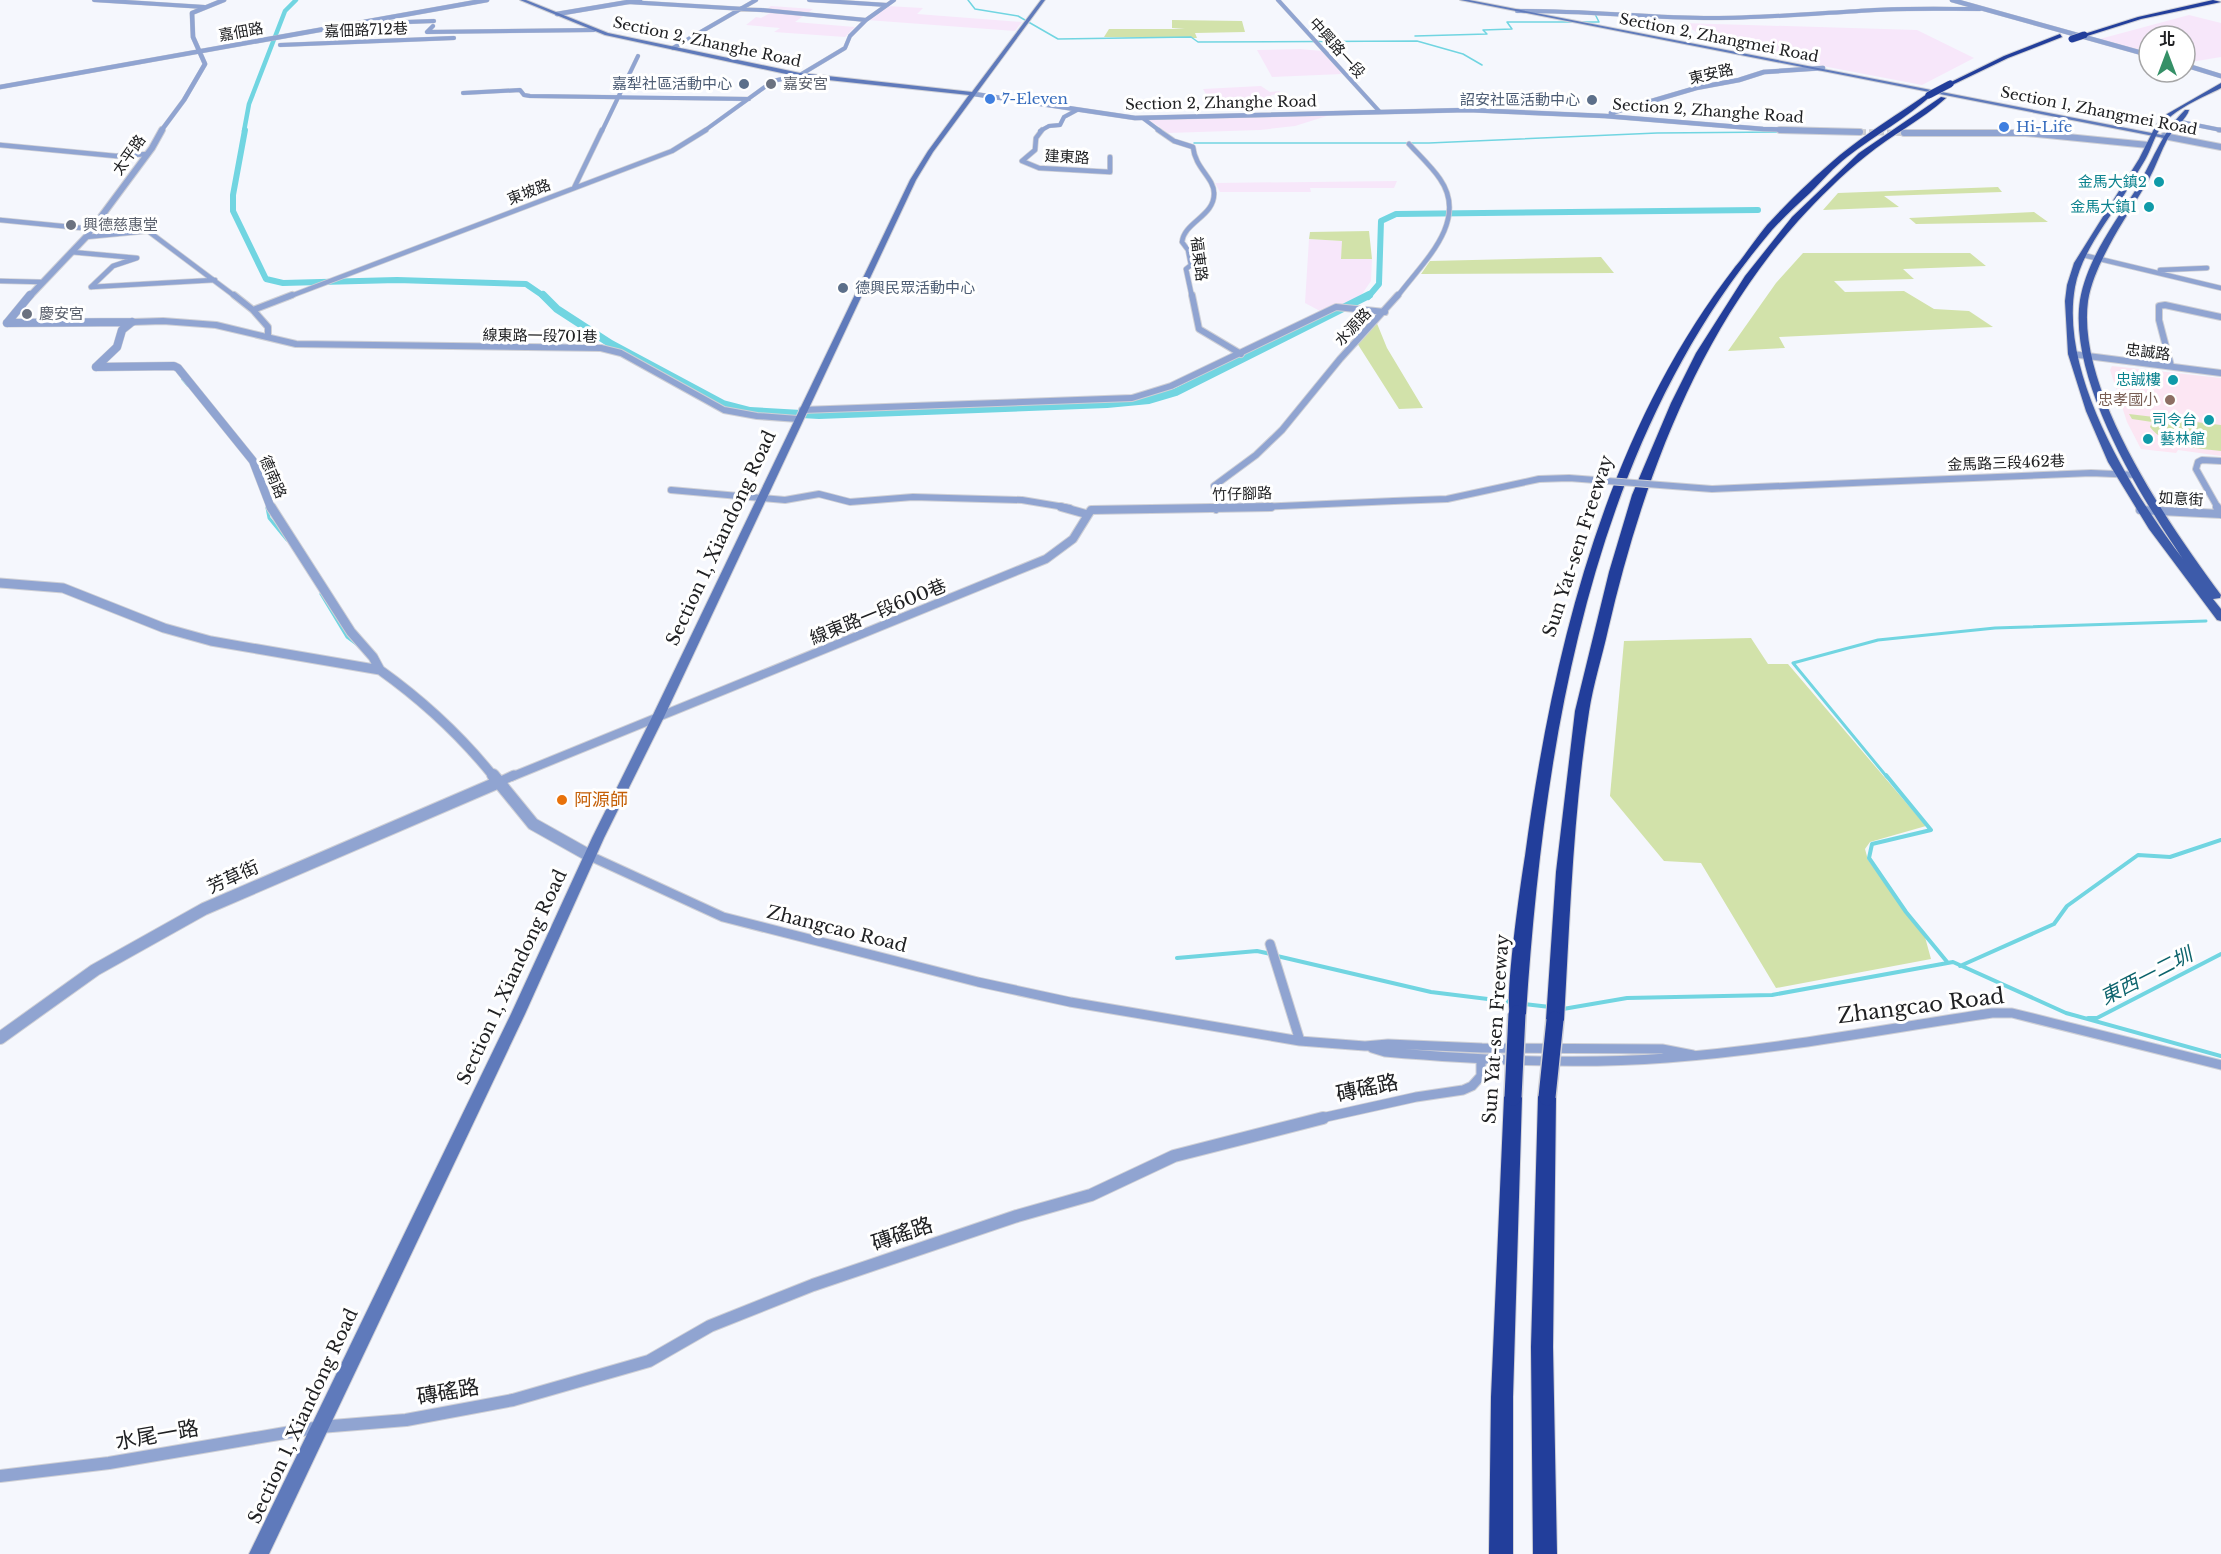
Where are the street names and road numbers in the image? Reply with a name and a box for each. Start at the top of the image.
street label: Section 2, Zhangmei Road [1618,9,1820,66]
street label: Section 2, Zhanghe Road [611,12,803,71]
street label: 中興路一段 [1305,13,1370,82]
street label: 嘉佃路 [217,18,265,45]
street label: 嘉佃路712巷 [324,19,408,40]
street label: 東安路 [1687,59,1735,88]
street label: Section 1, Zhangmei Road [1999,82,2199,139]
street label: Section 2, Zhanghe Road [1125,91,1317,114]
street label: Section 2, Zhanghe Road [1612,94,1804,127]
street label: 太平路 [108,131,149,179]
street label: 建東路 [1044,146,1090,167]
street label: 東坡路 [504,175,553,208]
street label: 福東路 [1187,235,1212,282]
street label: 水源路 [1330,304,1375,350]
street label: 線東路一段701巷 [482,325,598,346]
street label: 忠誠路 [2125,339,2172,364]
street label: Section 1, Xiandong Road [661,427,781,649]
street label: 金馬路三段462巷 [1947,451,2065,474]
street label: 德南路 [256,452,291,501]
street label: Sun Yat-sen Freeway [1538,452,1618,640]
street label: 竹仔腳路 [1212,483,1272,504]
street label: 如意街 [2158,488,2204,509]
street label: 線東路一段600巷 [807,575,949,649]
street label: 芳草街 [204,856,262,898]
street label: Section 1, Xiandong Road [452,866,572,1088]
street label: Zhangcao Road [765,901,909,957]
street label: Sun Yat-sen Freeway [1478,933,1514,1125]
street label: Zhangcao Road [1836,983,2006,1029]
street label: 磚磘路 [1333,1069,1401,1107]
street label: 磚磘路 [868,1211,936,1257]
street label: Section 1, Xiandong Road [243,1305,363,1527]
street label: 磚磘路 [415,1374,481,1410]
street label: 水尾一路 [113,1415,201,1455]

